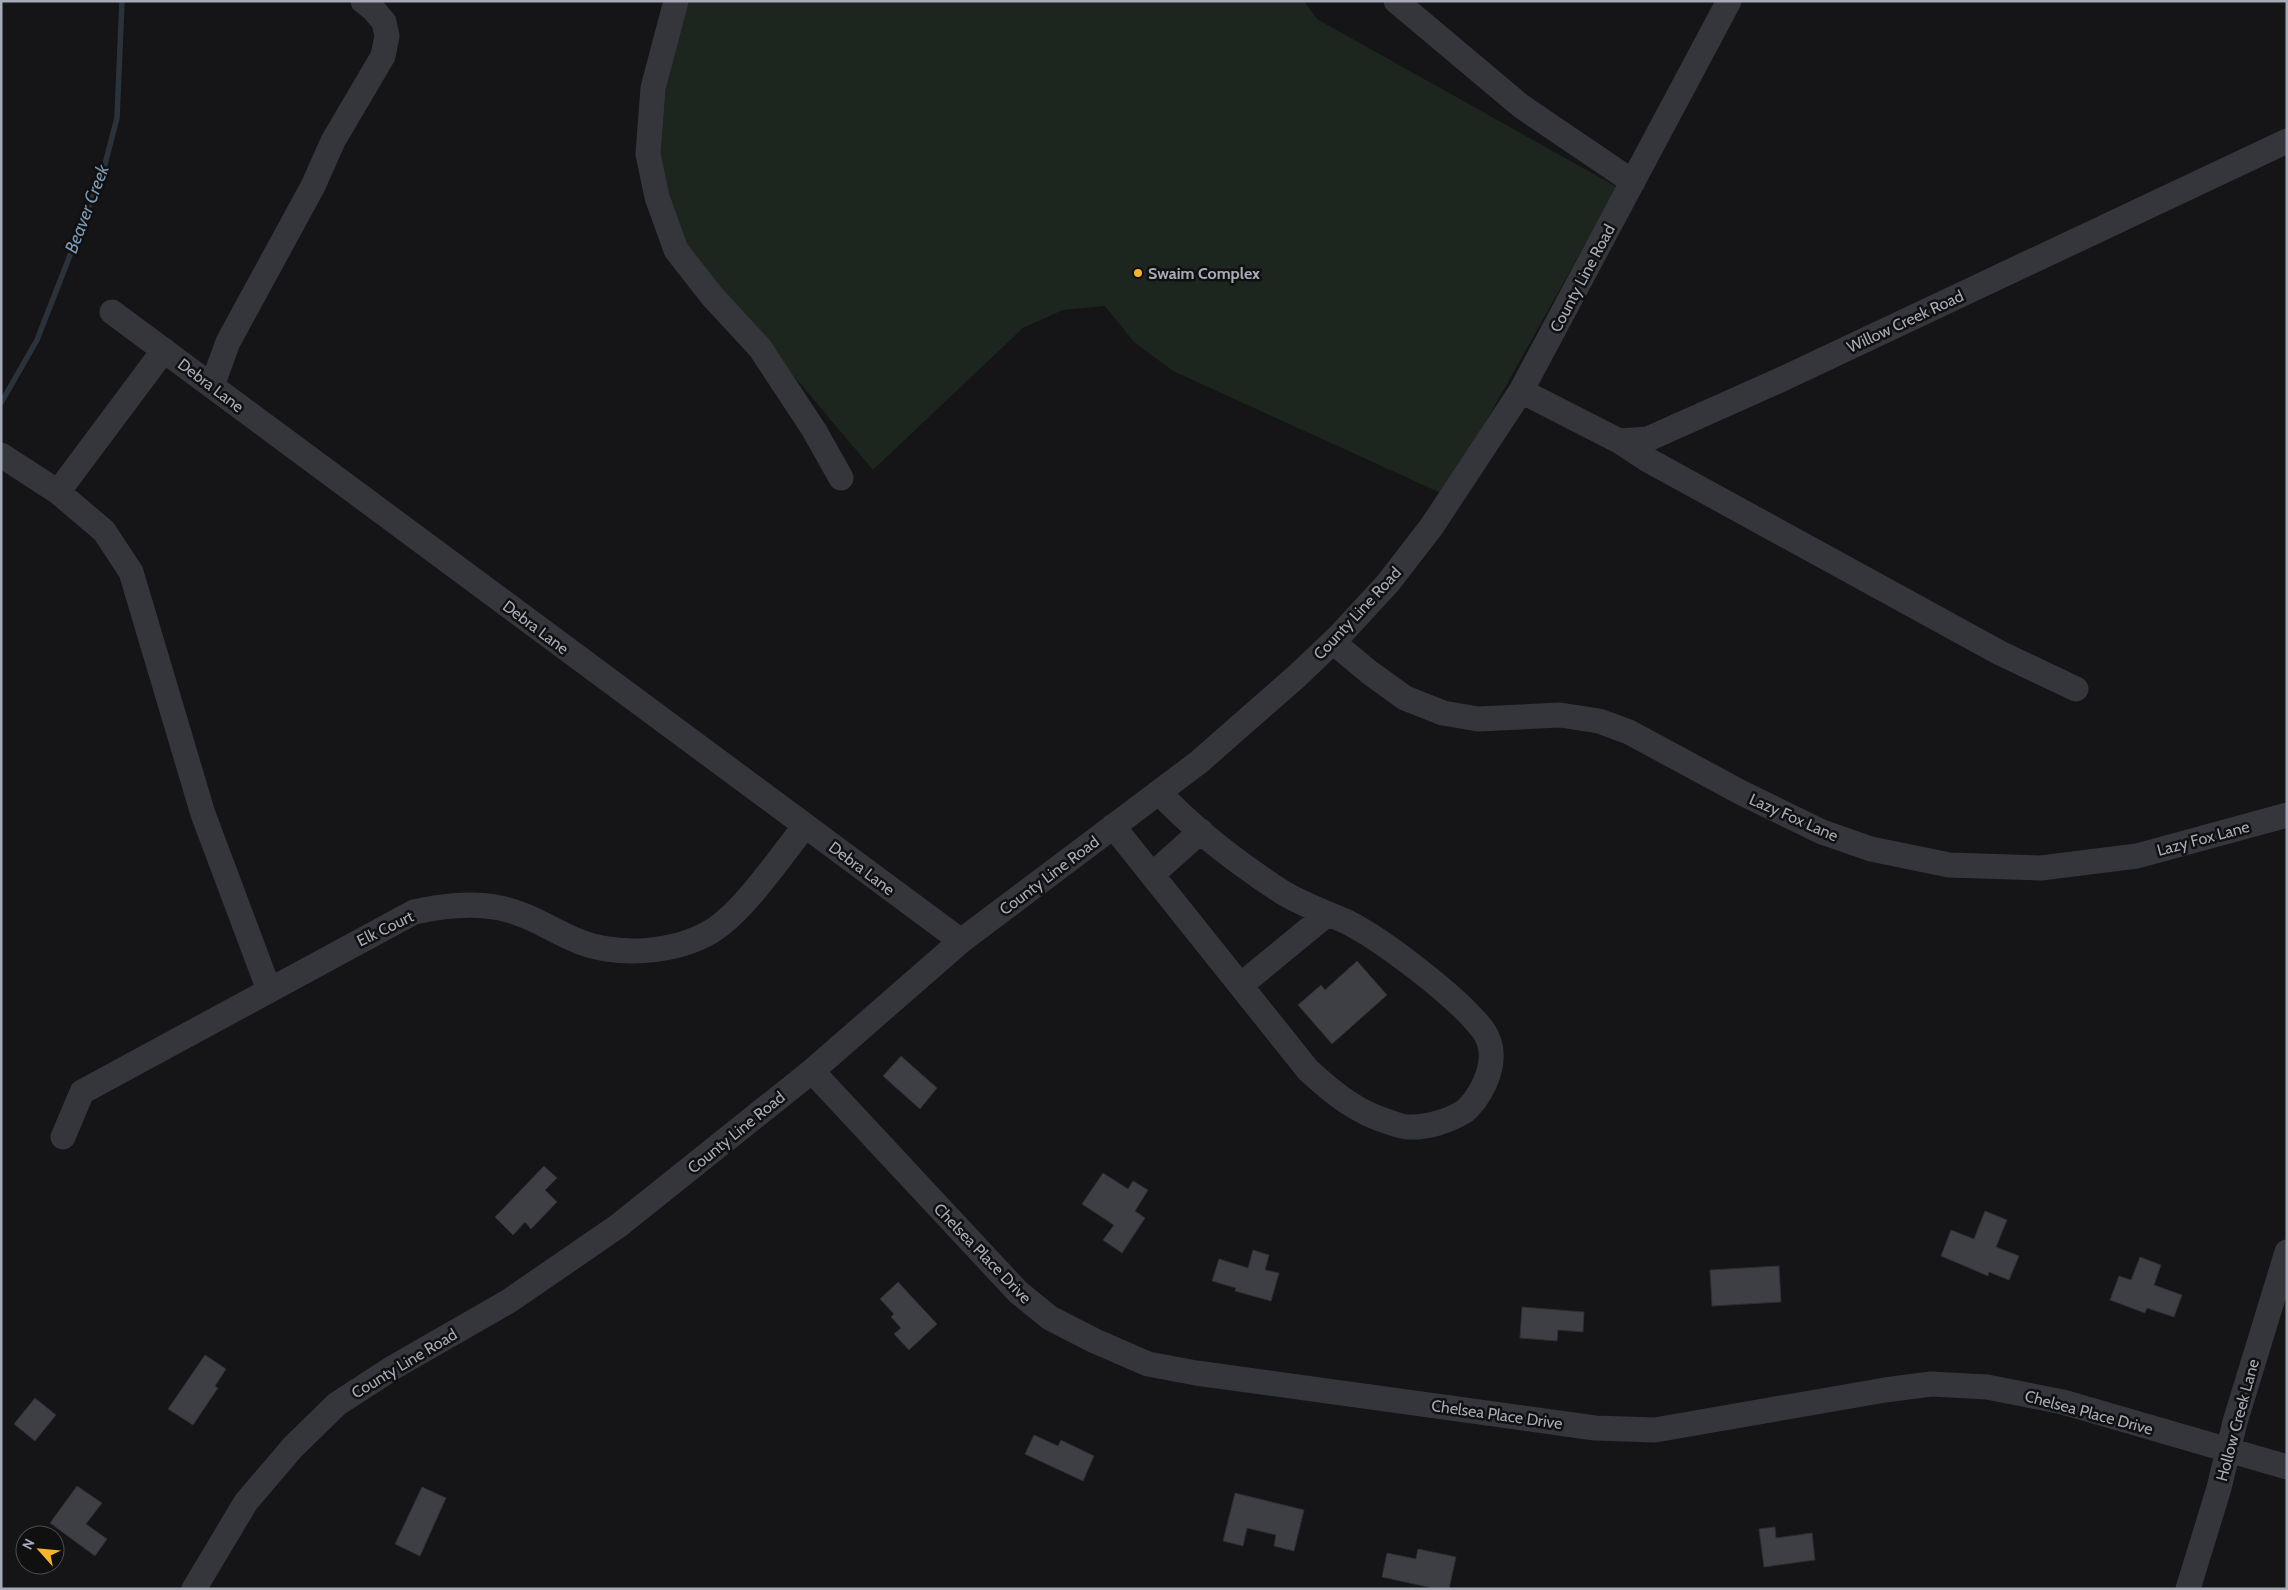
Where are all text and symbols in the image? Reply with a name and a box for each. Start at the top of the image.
water label: Beaver Creek [60,160,114,256]
street label: County Line Road [1546,221,1619,335]
place label: Swaim Complex [1148,264,1260,283]
marker: Swaim Complex [1132,267,1144,279]
street label: Willow Creek Road [1844,286,1966,357]
street label: Debra Lane [174,354,247,416]
street label: County Line Road [1310,563,1405,664]
street label: Debra Lane [499,596,572,658]
street label: Lazy Fox Lane [1746,789,1841,845]
street label: Lazy Fox Lane [2155,817,2252,860]
street label: County Line Road [996,832,1103,919]
street label: Debra Lane [825,837,898,899]
street label: Elk Court [354,906,417,950]
street label: County Line Road [684,1087,789,1177]
street label: Chelsea Place Drive [930,1199,1035,1307]
street label: County Line Road [348,1324,460,1402]
street label: Hollow Creek Lane [2212,1357,2263,1483]
street label: Chelsea Place Drive [2023,1386,2155,1439]
street label: Chelsea Place Drive [1430,1396,1564,1433]
north arrow [15,1525,65,1575]
text: N [18,1536,39,1553]

